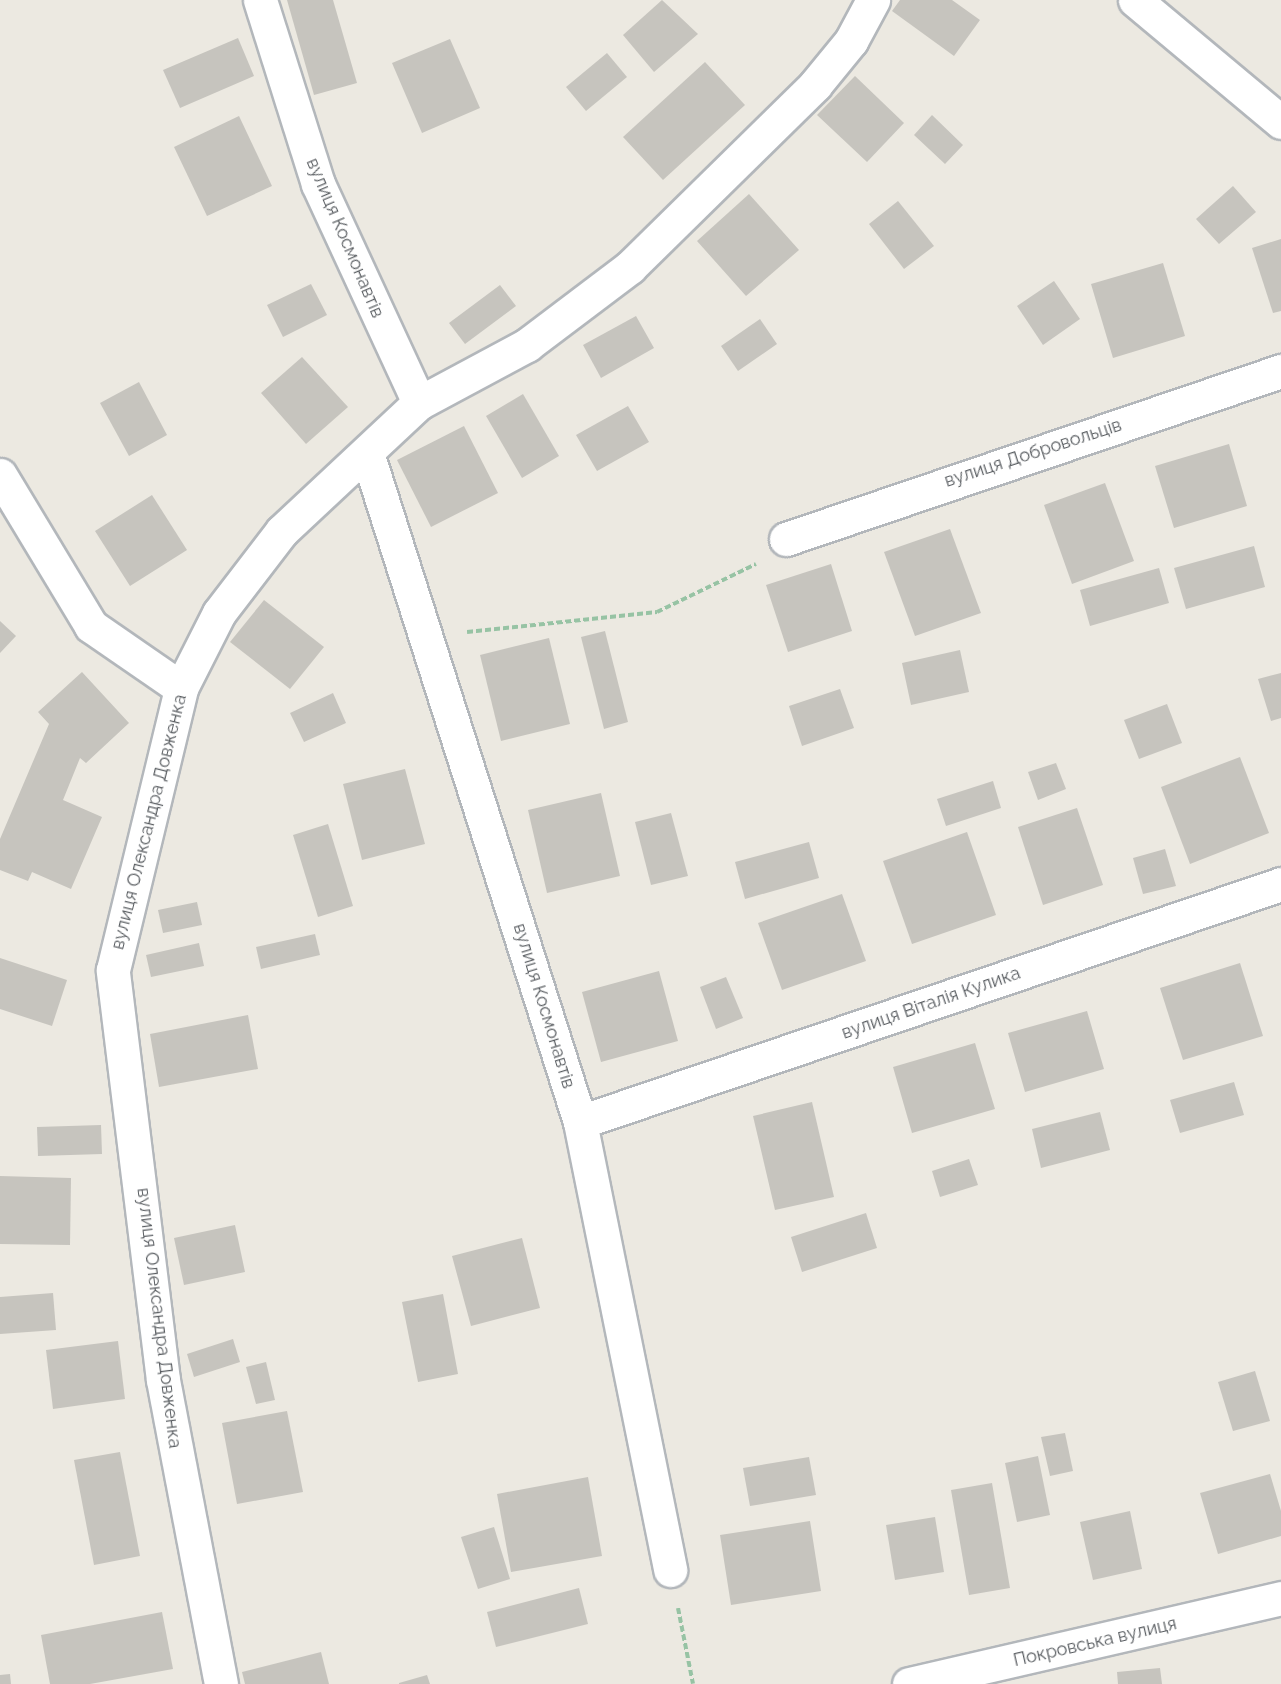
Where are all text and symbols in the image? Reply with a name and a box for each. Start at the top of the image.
street label: вулиця Космонавтів [302,155,388,321]
street label: вулиця Добровольців [942,414,1124,492]
street label: вулиця Олександра Довженка [107,692,191,952]
street label: вулиця Космонавтів [509,921,579,1091]
street label: вулиця Віталія Кулика [839,962,1023,1044]
street label: вулиця Олександра Довженка [132,1187,186,1449]
street label: Покровська вулиця [1011,1613,1179,1671]

